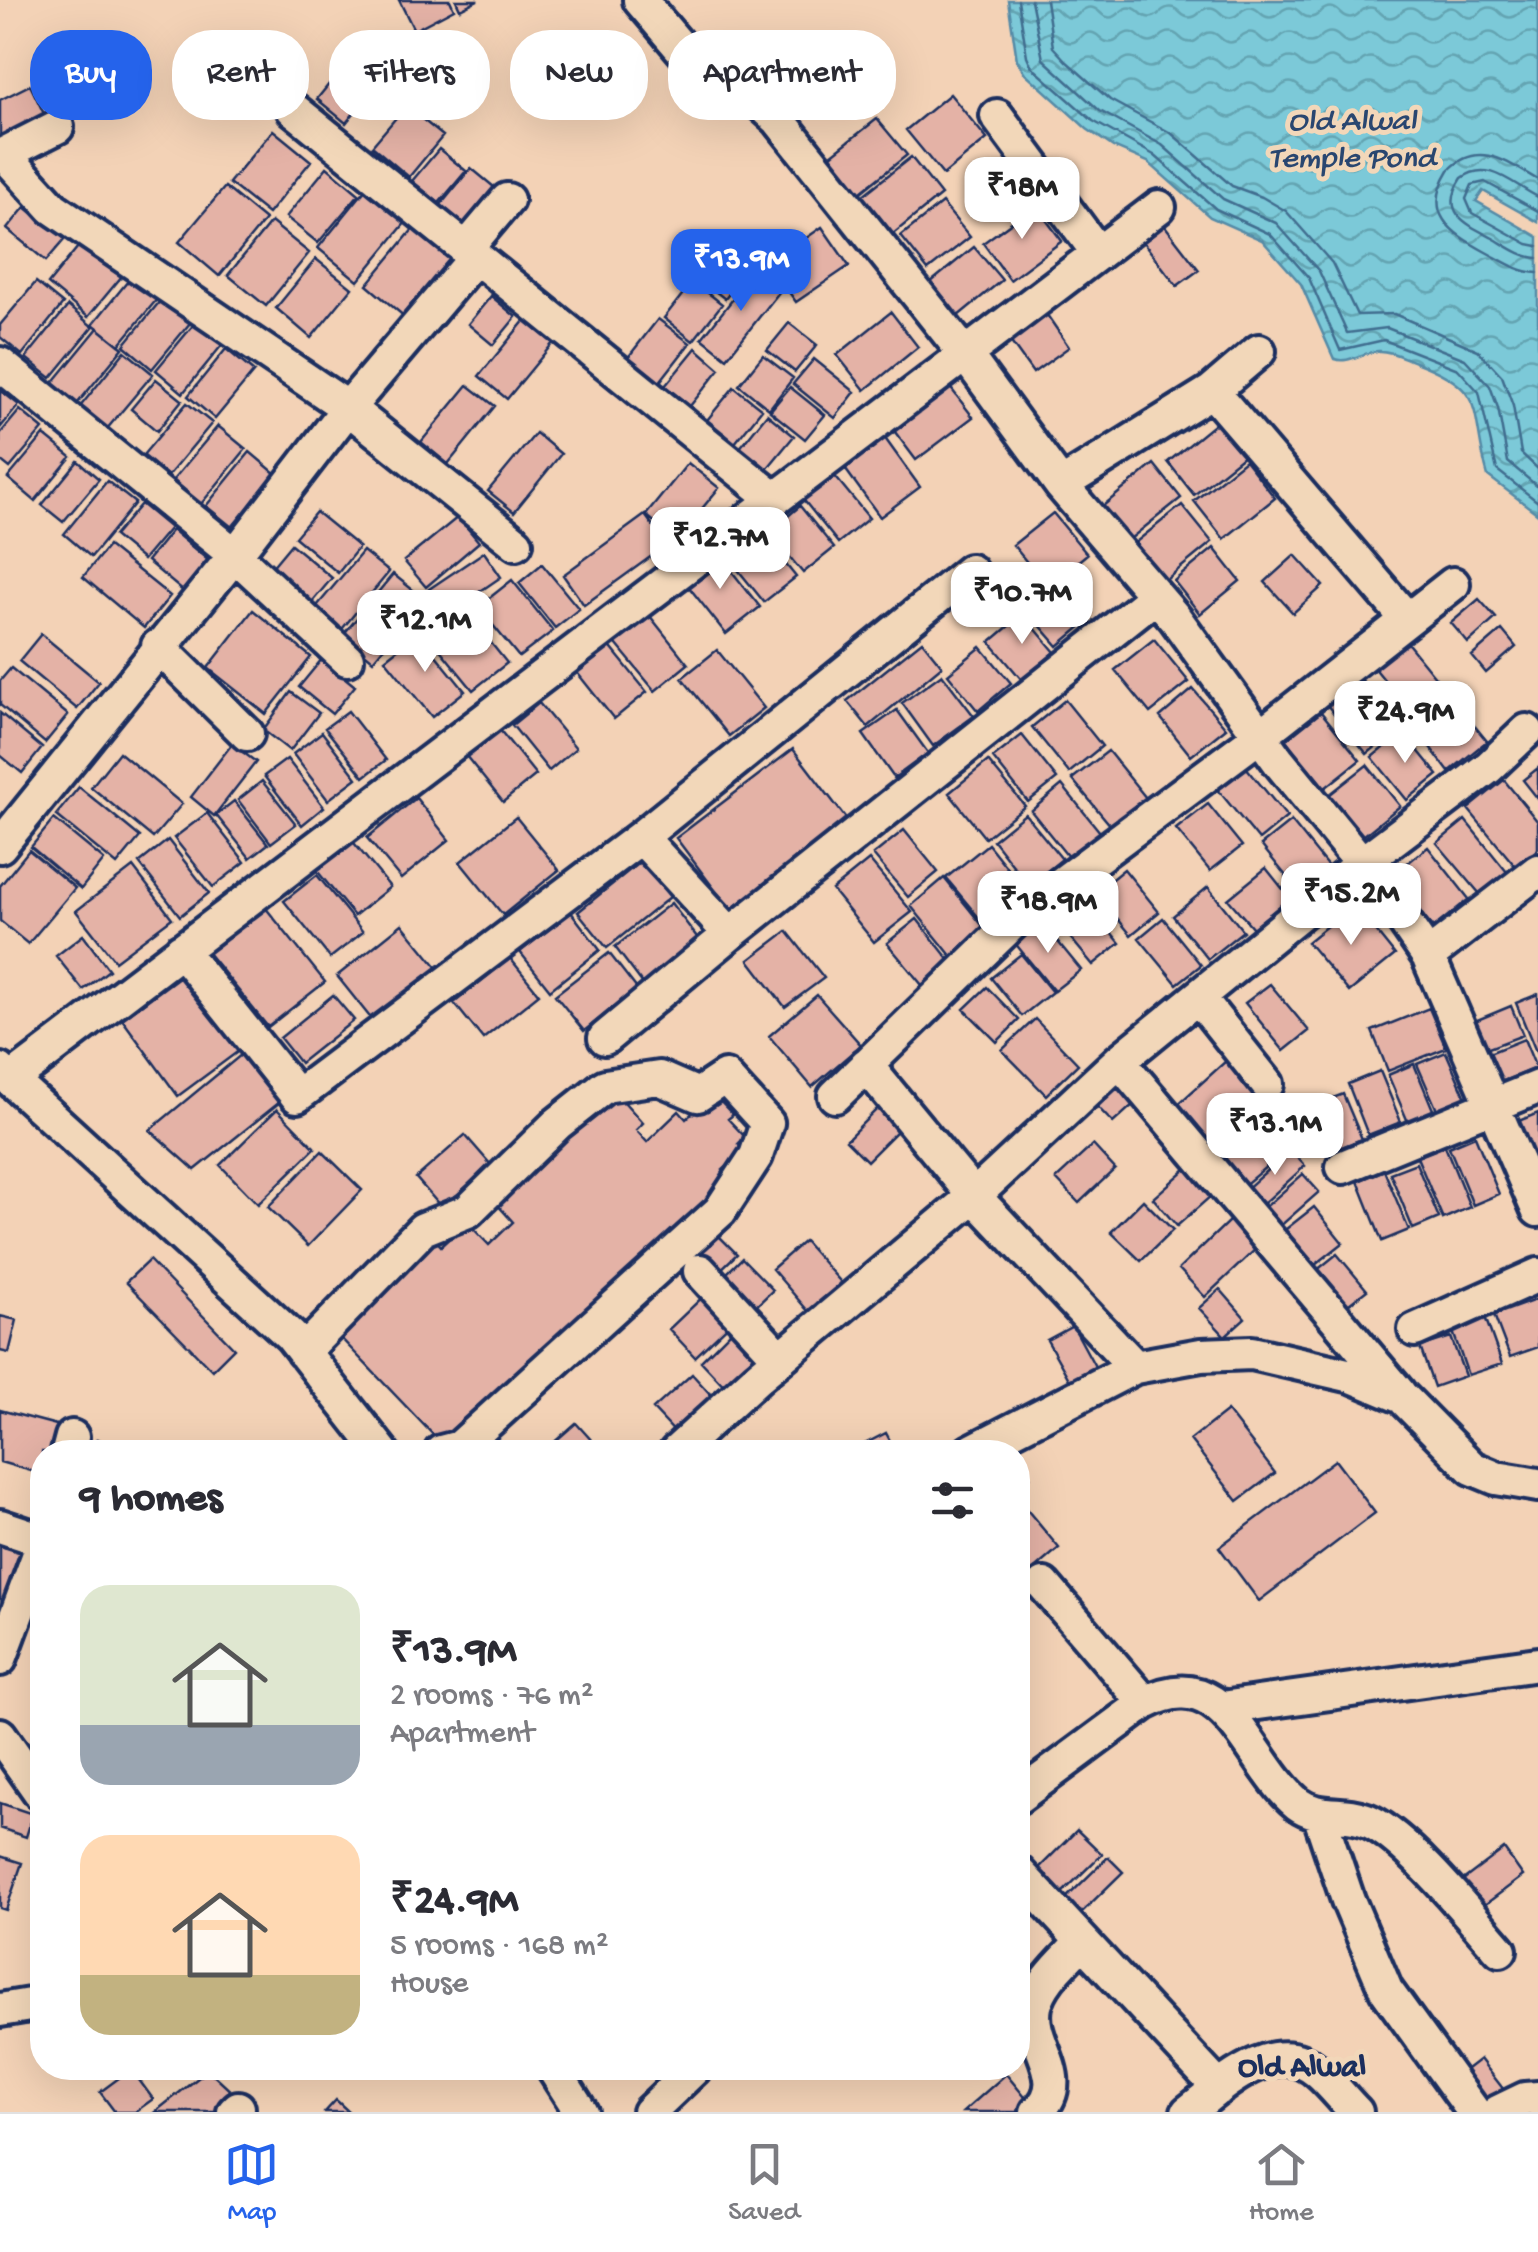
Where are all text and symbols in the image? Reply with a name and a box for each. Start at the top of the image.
chip: Buy [30,30,152,120]
chip: Rent [172,30,309,120]
chip: Filters [329,30,490,120]
chip: New [510,30,648,120]
chip: Apartment [668,30,896,120]
water label: Old Alwal Temple Pond [1269,104,1439,179]
pin: ₹18M [963,157,1081,242]
text: ₹18M [987,170,1057,208]
pin: ₹13.9M [660,229,822,314]
text: ₹13.9M [693,242,789,280]
pin: ₹12.7M [639,507,801,592]
text: ₹12.7M [672,520,768,558]
pin: ₹10.7M [941,562,1103,647]
text: ₹10.7M [973,575,1071,613]
pin: ₹12.1M [344,590,506,675]
text: ₹12.1M [379,603,471,641]
pin: ₹24.9M [1324,681,1486,766]
text: ₹24.9M [1356,694,1454,732]
pin: ₹15.2M [1270,863,1432,948]
pin: ₹18.9M [967,871,1129,956]
text: ₹15.2M [1303,876,1399,914]
text: ₹18.9M [999,884,1097,922]
pin: ₹13.1M [1194,1093,1356,1178]
text: ₹13.1M [1228,1106,1322,1144]
icon: filters [925,1473,980,1528]
text: 9 homes [80,1476,222,1525]
icon: home [160,1625,280,1745]
text: ₹13.9M [390,1629,516,1678]
text: 2 rooms · 76 m² [390,1678,593,1716]
text: Apartment [390,1716,534,1754]
icon: home [160,1875,280,1995]
text: ₹24.9M [390,1879,518,1928]
text: 5 rooms · 168 m² [390,1928,608,1966]
text: House [390,1966,468,2004]
district label: Old Alwal [1238,2050,1366,2088]
tab: Map [224,2137,279,2230]
tab: Saved [728,2137,800,2230]
tab: Home [1249,2137,1314,2230]

